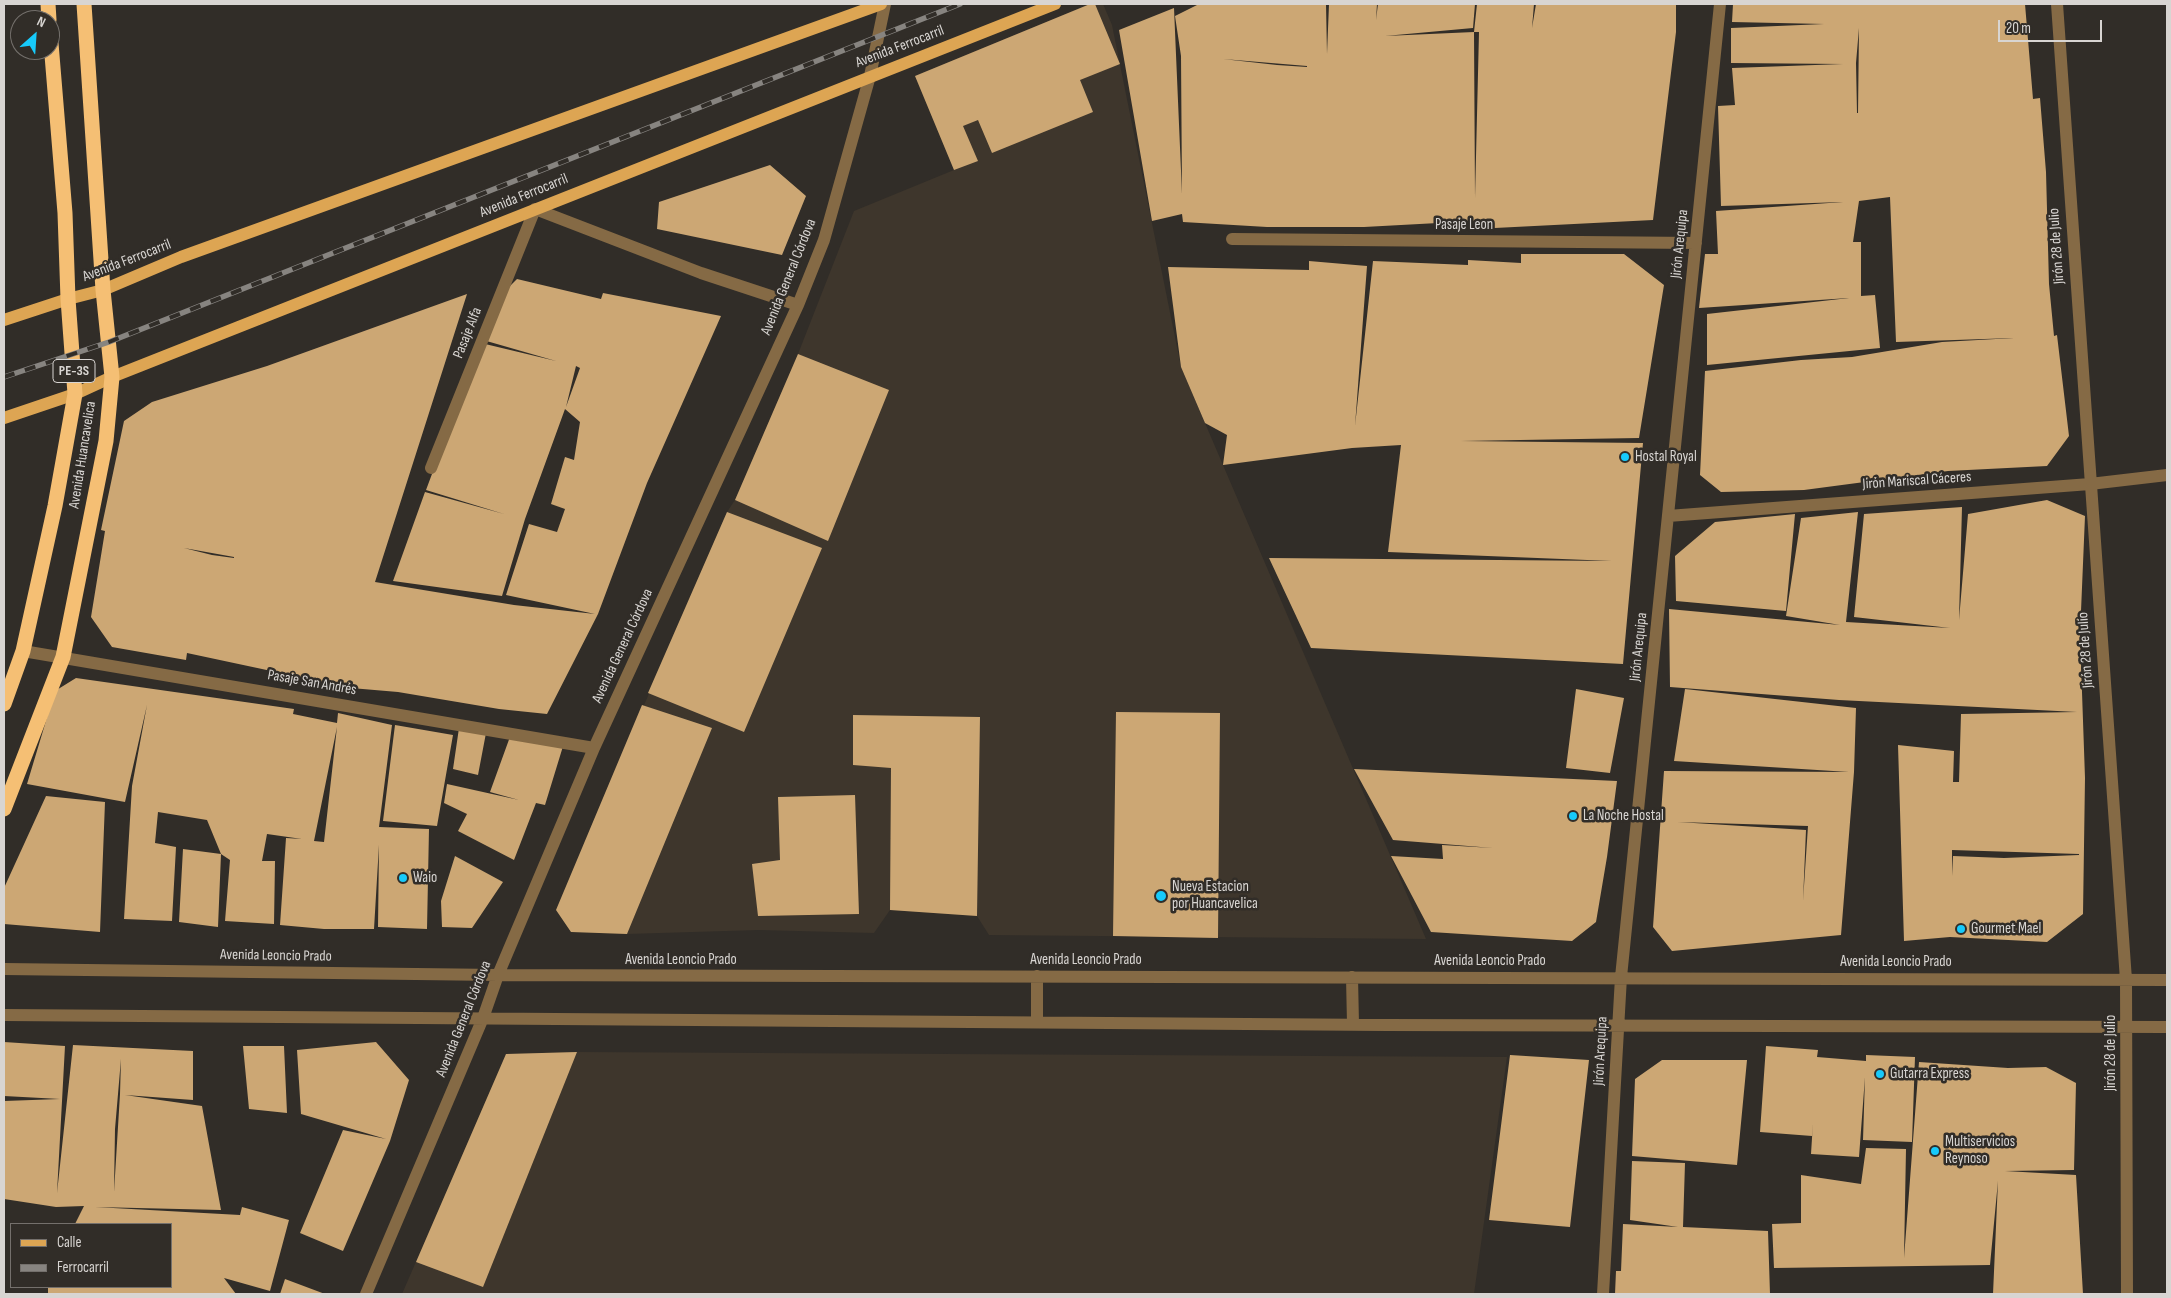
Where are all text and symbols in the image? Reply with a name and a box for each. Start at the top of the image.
north arrow [10,10,60,60]
scale bar [2001,10,2105,42]
text: N [34,13,48,31]
text: 20 m [2006,19,2031,38]
street label: Avenida Ferrocarril [853,22,947,72]
street label: Avenida Ferrocarril [477,170,571,222]
street label: Jirón 28 de Julio [2045,207,2069,285]
street label: Jirón Arequipa [1667,209,1693,279]
street label: Avenida General Córdova [757,216,821,338]
street label: Pasaje Leon [1435,216,1493,234]
street label: Avenida Ferrocarril [80,236,174,286]
street label: Pasaje Alfa [450,305,486,361]
road number: PE-3S [53,360,95,382]
street label: Avenida Huancavelica [66,400,100,510]
place label: Hostal Royal [1635,448,1697,466]
marker: Hostal Royal [1619,451,1631,463]
street label: Jirón Mariscal Cáceres [1862,468,1972,494]
street label: Avenida General Córdova [589,586,657,706]
street label: Jirón 28 de Julio [2074,611,2098,689]
street label: Jirón Arequipa [1626,612,1652,682]
street label: Pasaje San Andrés [266,666,358,700]
place label: La Noche Hostal [1583,807,1664,825]
marker: La Noche Hostal [1567,810,1579,822]
place label: Waio [413,869,437,887]
marker: Waio [397,872,409,884]
place label: Nueva Estacion por Huancavelica [1172,878,1258,913]
marker: Nueva Estacion por Huancavelica [1154,889,1168,903]
place label: Gourmet Mael [1971,920,2041,938]
marker: Gourmet Mael [1955,923,1967,935]
street label: Avenida Leoncio Prado [220,946,332,966]
street label: Avenida Leoncio Prado [625,951,737,969]
street label: Avenida Leoncio Prado [1030,951,1142,969]
street label: Avenida Leoncio Prado [1434,952,1546,970]
street label: Avenida Leoncio Prado [1840,953,1952,971]
street label: Avenida General Córdova [432,958,496,1080]
street label: Jirón 28 de Julio [2102,1015,2120,1091]
street label: Jirón Arequipa [1590,1016,1612,1086]
place label: Gutarra Express [1890,1065,1969,1083]
marker: Gutarra Express [1874,1068,1886,1080]
place label: Multiservicios Reynoso [1945,1133,2015,1168]
marker: Multiservicios Reynoso [1929,1145,1941,1157]
legend [10,1223,172,1288]
text: Calle [57,1233,81,1252]
text: Ferrocarril [57,1258,109,1277]

